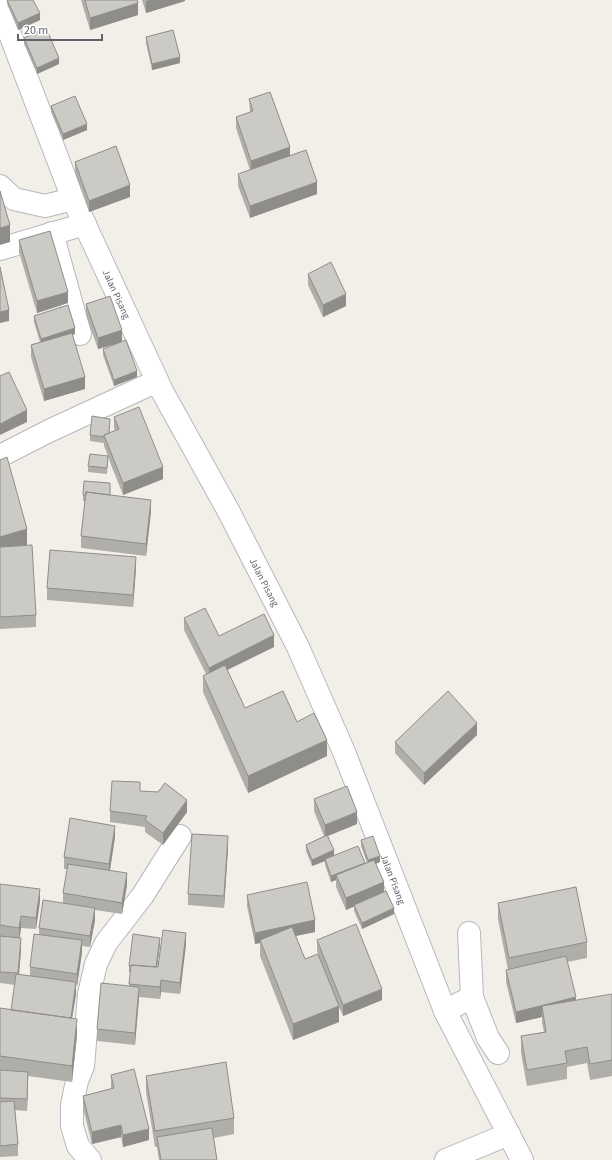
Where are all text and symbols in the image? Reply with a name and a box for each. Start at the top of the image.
scale bar [18,16,102,42]
text: 20 m [24,22,48,39]
street label: Jalan Pisang [99,267,134,321]
street label: Jalan Pisang [246,556,282,609]
street label: Jalan Pisang [376,852,409,907]

